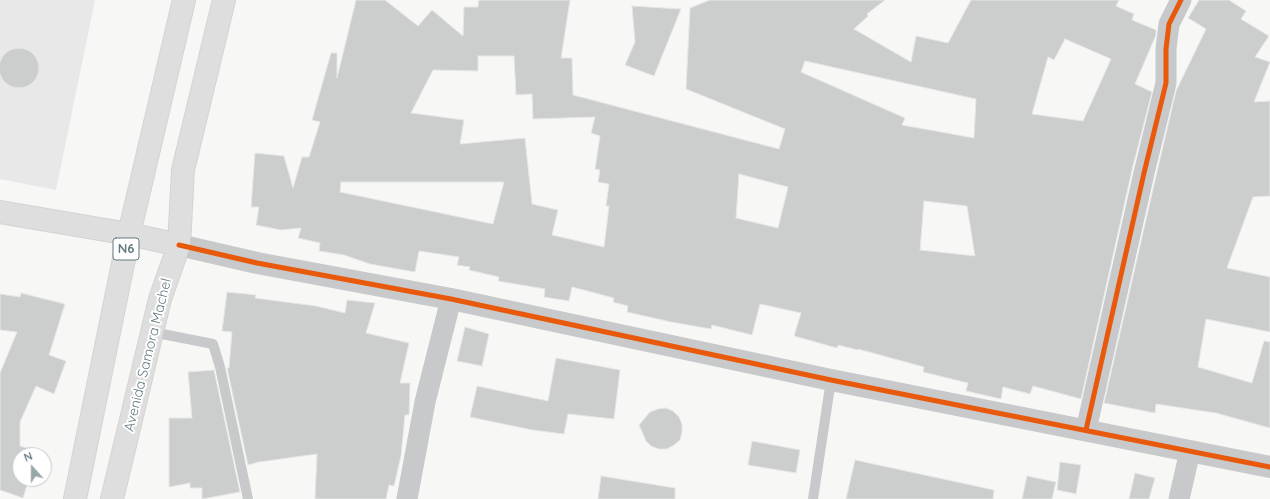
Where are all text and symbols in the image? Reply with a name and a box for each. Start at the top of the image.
road number: N6 [113,238,139,260]
street label: Avenida Samora Machel [121,277,175,433]
north arrow [12,447,52,487]
text: N [22,449,34,465]

